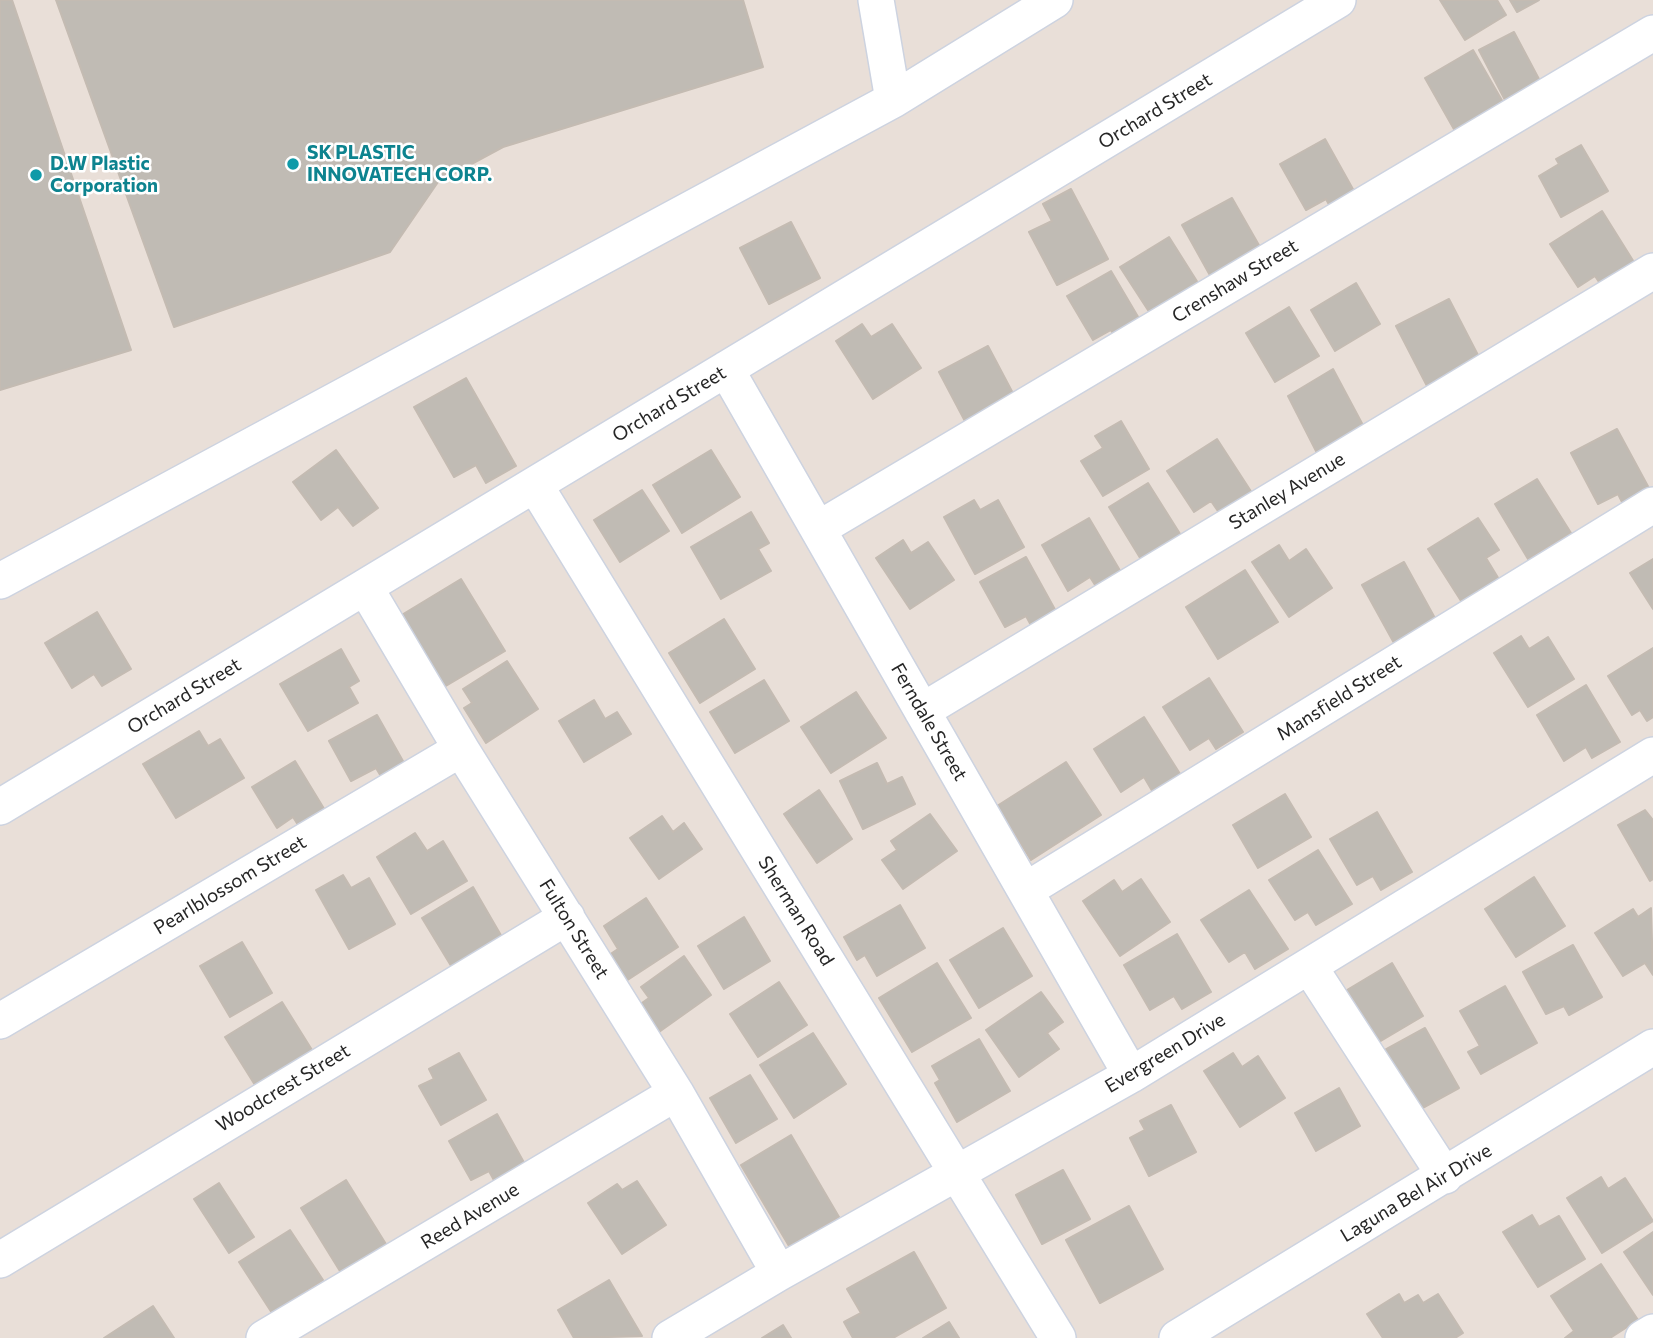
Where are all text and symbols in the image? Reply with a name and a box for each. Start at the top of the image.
street label: Orchard Street [1094,68,1216,154]
place label: SK PLASTIC INNOVATECH CORP. [307,142,492,186]
place label: D.W Plastic Corporation [50,153,158,197]
marker: SK PLASTIC INNOVATECH CORP. [285,156,301,172]
marker: D.W Plastic Corporation [28,167,44,183]
street label: Crenshaw Street [1168,234,1302,328]
street label: Orchard Street [608,361,730,447]
street label: Stanley Avenue [1225,447,1349,535]
street label: Mansfield Street [1272,650,1406,746]
street label: Orchard Street [123,653,245,739]
street label: Ferndale Street [886,659,972,785]
street label: Pearlblossom Street [150,830,310,940]
street label: Sherman Road [753,852,839,970]
street label: Fulton Street [534,875,614,983]
street label: Evergreen Drive [1101,1008,1229,1098]
street label: Woodcrest Street [212,1039,354,1137]
street label: Laguna Bel Air Drive [1336,1139,1496,1247]
street label: Reed Avenue [417,1178,523,1254]

